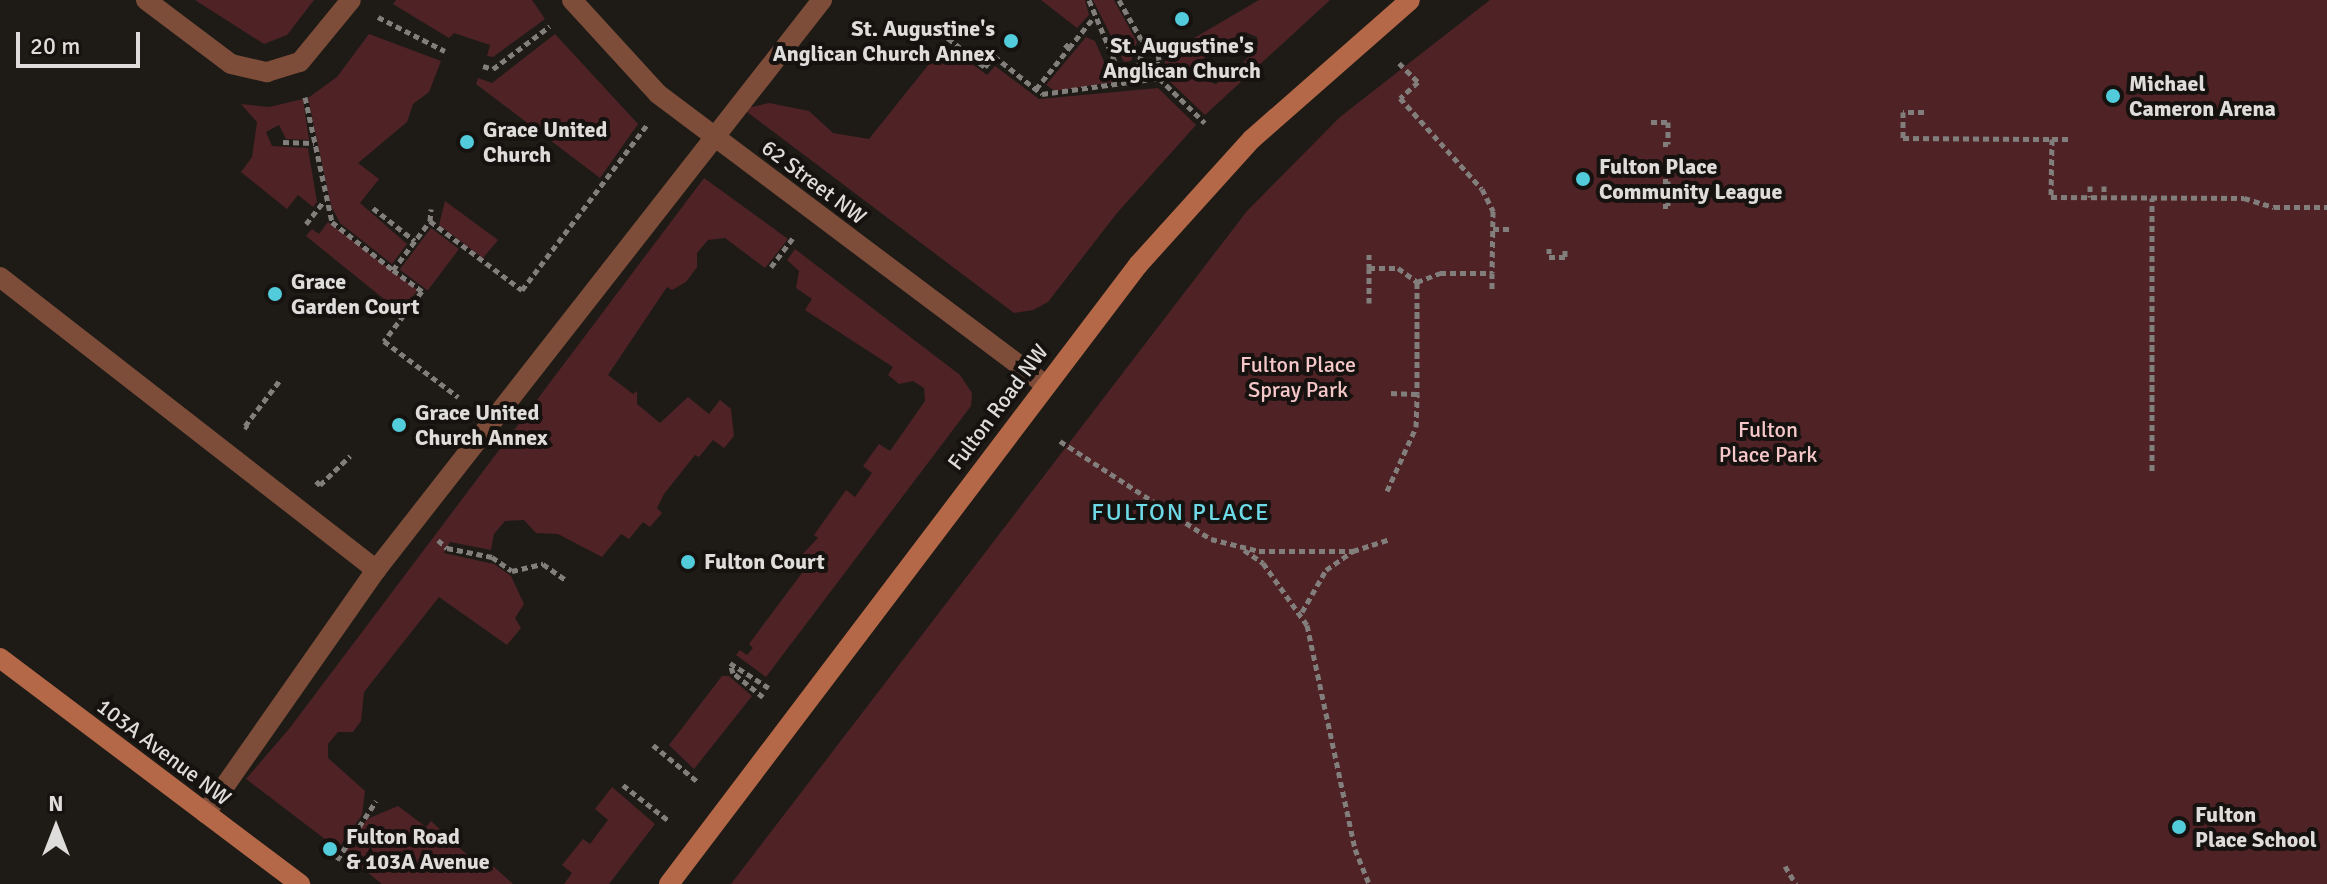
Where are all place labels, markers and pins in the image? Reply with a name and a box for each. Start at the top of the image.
marker: St. Augustine's Anglican Church [1173,10,1191,28]
place label: St. Augustine's Anglican Church Annex [773,15,995,66]
marker: St. Augustine's Anglican Church Annex [1002,32,1020,50]
place label: St. Augustine's Anglican Church [1103,32,1261,84]
place label: Michael Cameron Arena [2129,70,2276,122]
marker: Michael Cameron Arena [2104,87,2122,105]
place label: Grace United Church [483,116,607,168]
marker: Grace United Church [458,133,476,151]
place label: Fulton Place Community League [1599,153,1782,204]
marker: Fulton Place Community League [1574,170,1592,188]
place label: Grace Garden Court [291,268,419,320]
marker: Grace Garden Court [266,285,284,303]
place label: Grace United Church Annex [415,399,548,450]
marker: Grace United Church Annex [390,416,408,434]
place label: Fulton Court [704,549,825,575]
marker: Fulton Court [679,553,697,571]
place label: Fulton Place School [2195,801,2317,852]
marker: Fulton Place School [2170,818,2188,836]
place label: Fulton Road & 103A Avenue [346,823,490,874]
marker: Fulton Road & 103A Avenue [321,840,339,858]

